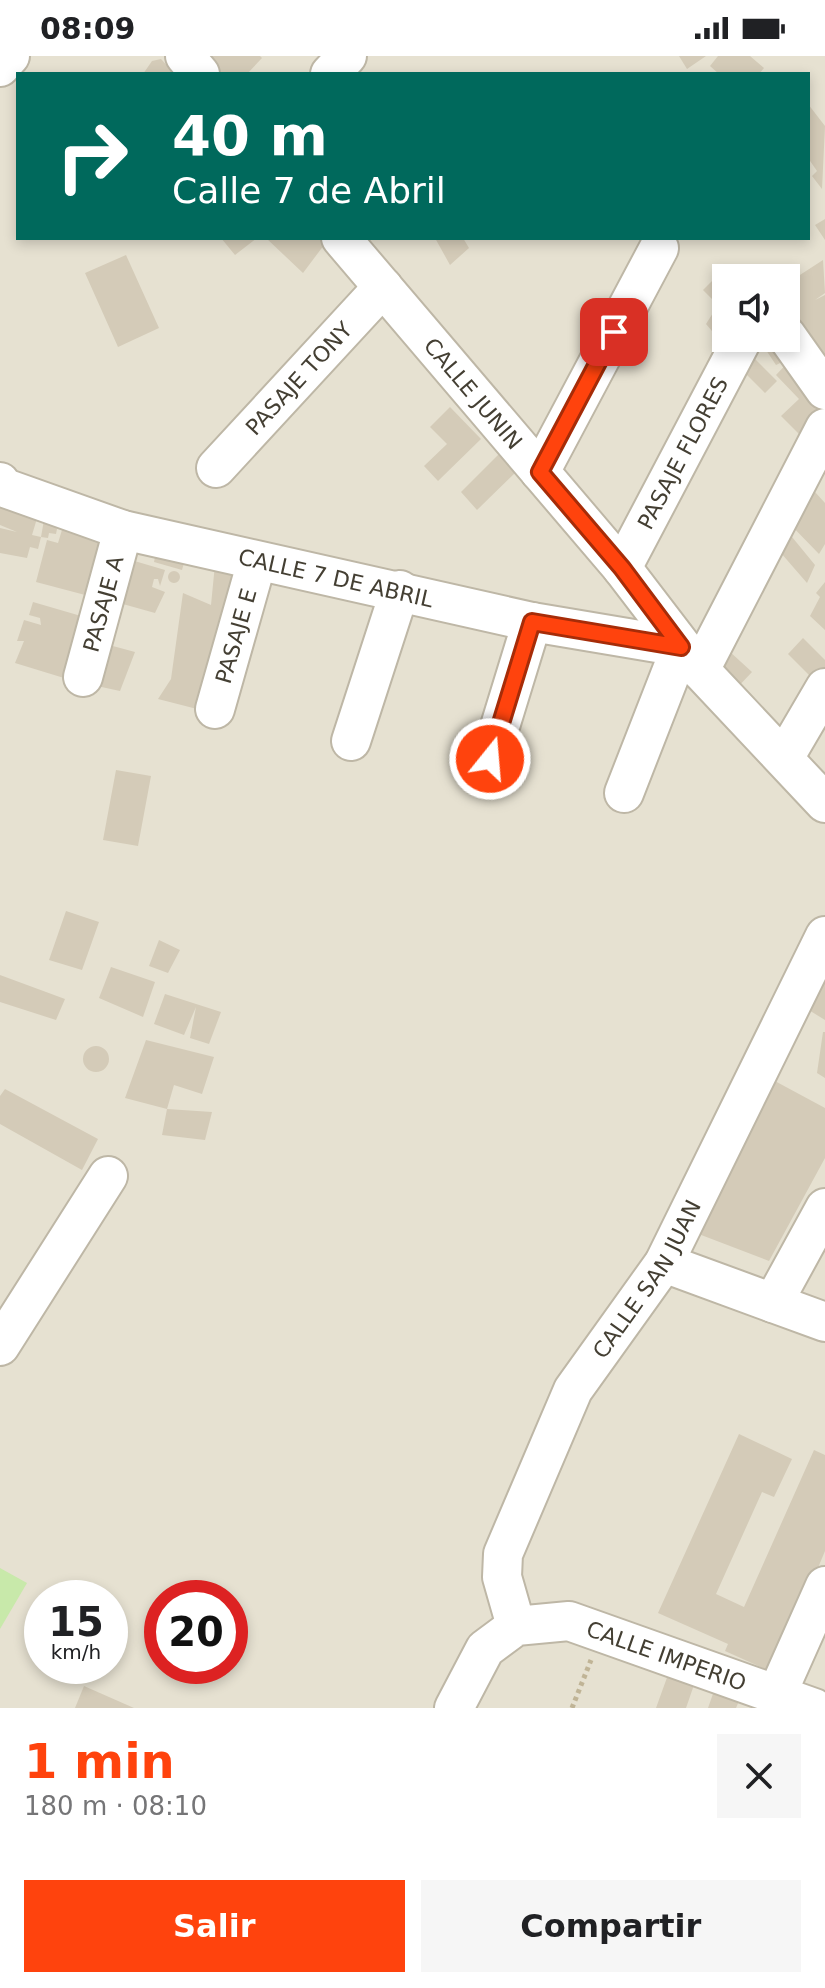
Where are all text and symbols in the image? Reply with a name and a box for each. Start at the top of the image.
text: 08:09 [40,11,136,46]
text: 40 m [172,103,328,168]
icon: right [40,104,144,208]
text: Calle 7 de Abril [172,170,446,211]
map controls [712,264,800,352]
button: sound [712,264,800,352]
pin [580,298,648,366]
icon: arrive [592,310,636,354]
street label: PASAJE TONY [241,317,358,440]
street label: CALLE JUNIN [419,333,527,454]
street label: PASAJE FLORES [633,373,733,534]
street label: CALLE 7 DE ABRIL [236,544,436,613]
street label: PASAJE A [78,553,128,655]
street label: PASAJE E [211,586,262,686]
position arrow [448,717,532,801]
street label: CALLE SAN JUAN [588,1196,706,1363]
speed limit sign: 20 [144,1580,248,1684]
text: 15 [48,1599,104,1645]
street label: CALLE IMPERIO [583,1616,750,1696]
text: km/h [51,1640,101,1664]
text: 1 min [24,1733,175,1789]
button: close [717,1734,801,1818]
text: 180 m · 08:10 [24,1791,207,1821]
button: Salir [24,1880,405,1972]
button: Compartir [421,1880,801,1972]

